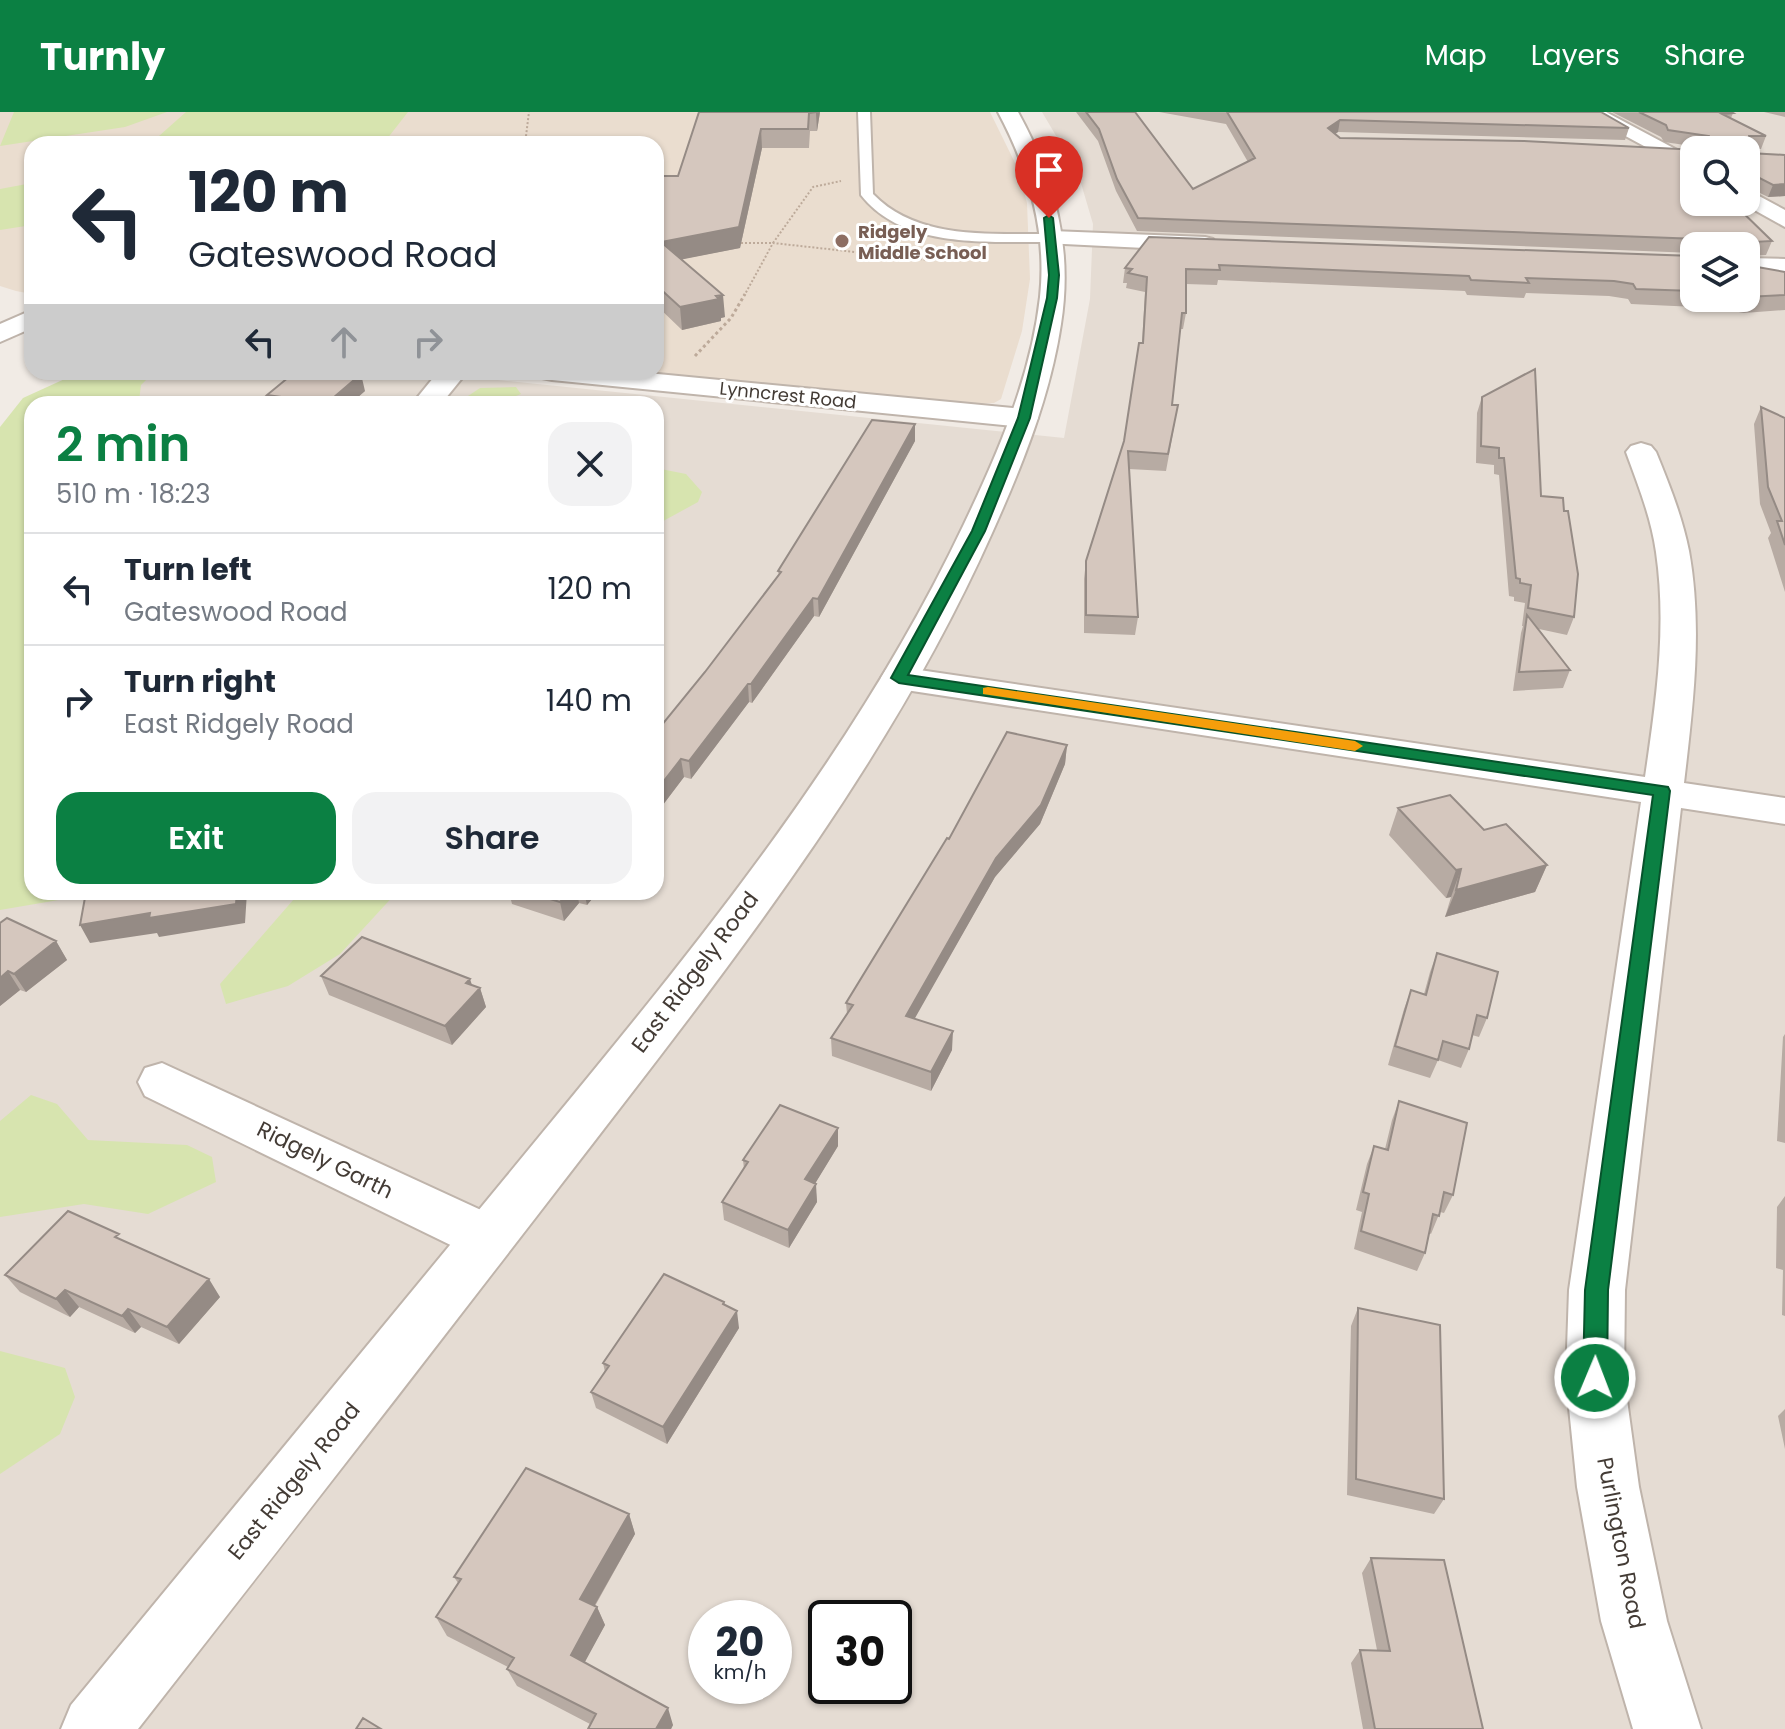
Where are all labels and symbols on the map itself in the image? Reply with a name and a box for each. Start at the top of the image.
pin [1015,136,1083,218]
place label: Ridgely Middle School [858,219,987,265]
marker: Ridgely Middle School [833,232,851,250]
street label: Lynncrest Road [718,375,858,415]
street label: East Ridgely Road [624,885,766,1059]
street label: Ridgely Garth [252,1114,398,1206]
position arrow [1553,1336,1637,1420]
street label: East Ridgely Road [221,1396,367,1566]
street label: Purlington Road [1589,1455,1653,1631]
speed limit sign: 30 [808,1600,912,1704]

